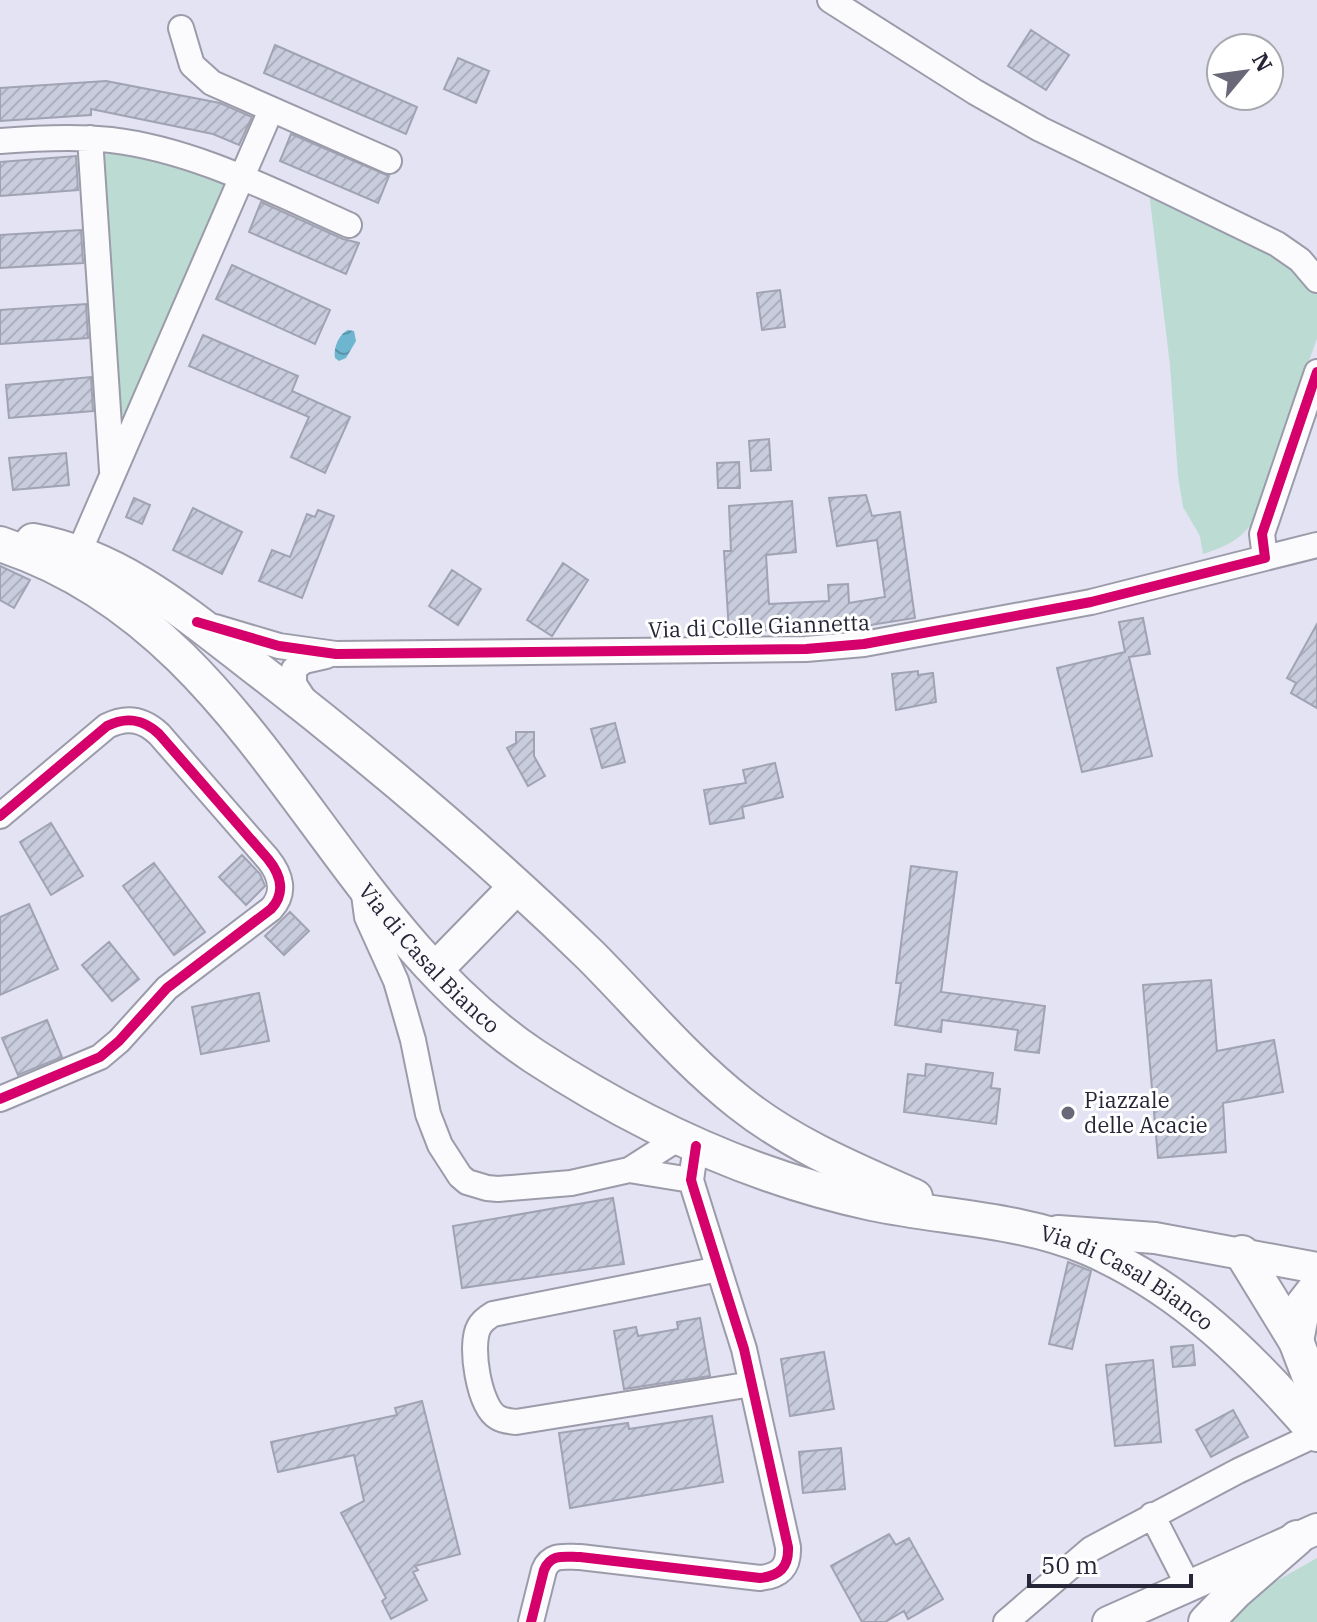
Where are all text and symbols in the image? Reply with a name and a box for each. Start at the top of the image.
north arrow [1205,32,1285,112]
text: N [1246,47,1280,77]
street label: Via di Colle Giannetta [647,607,871,644]
street label: Via di Casal Bianco [353,877,506,1039]
place label: Piazzale delle Acacie [1084,1085,1208,1139]
marker: Piazzale delle Acacie [1059,1104,1077,1122]
street label: Via di Casal Bianco [1037,1217,1220,1336]
scale bar [1029,1538,1191,1588]
text: 50 m [1041,1549,1098,1581]

